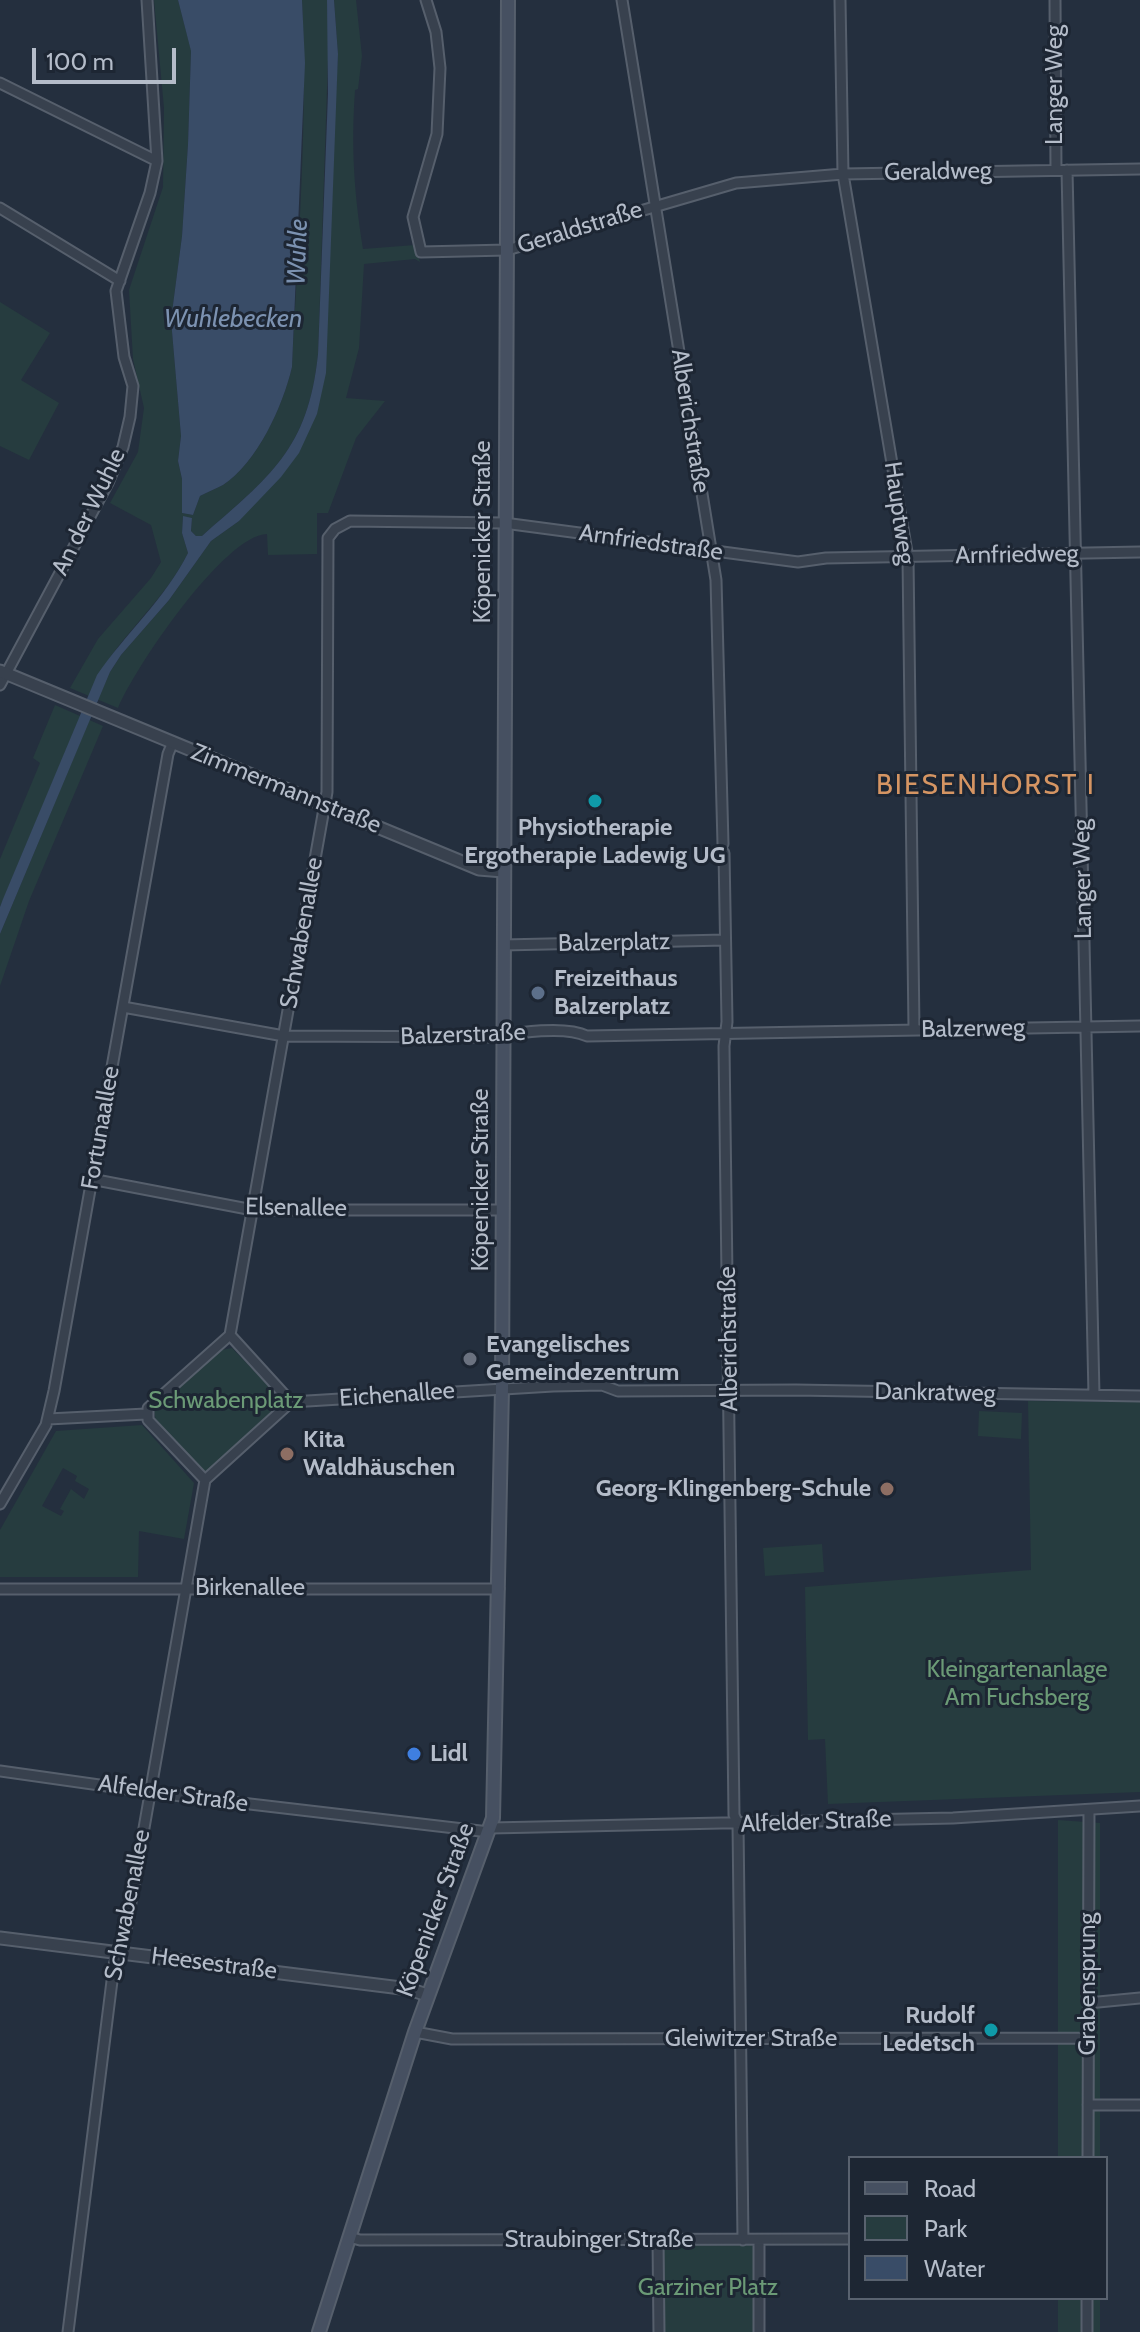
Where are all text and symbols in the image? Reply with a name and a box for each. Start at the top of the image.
street label: Langer Weg [1041,25,1069,145]
scale bar [36,32,180,82]
text: 100 m [46,47,114,76]
street label: Geraldweg [884,157,992,187]
street label: Geraldstraße [514,195,646,261]
water label: Wuhle [281,218,315,286]
water label: Wuhlebecken [164,303,302,335]
street label: Alberichstraße [664,347,716,495]
street label: Köpenicker Straße [469,440,497,624]
street label: An der Wuhle [46,444,132,580]
street label: Hauptweg [878,460,920,566]
street label: Arnfriedstraße [577,519,725,567]
street label: Arnfriedweg [955,540,1079,570]
street label: Zimmermannstraße [187,738,385,840]
district label: BIESENHORST I [876,769,1096,803]
marker: Physiotherapie Ergotherapie Ladewig UG [586,792,604,810]
place label: Physiotherapie Ergotherapie Ladewig UG [464,814,726,870]
street label: Langer Weg [1068,819,1098,939]
street label: Schwabenallee [275,855,329,1011]
street label: Balzerplatz [558,928,670,958]
place label: Freizeithaus Balzerplatz [554,965,678,1021]
marker: Freizeithaus Balzerplatz [529,984,547,1002]
street label: Balzerweg [921,1014,1025,1044]
street label: Balzerstraße [400,1018,526,1052]
street label: Fortunaallee [76,1064,126,1192]
street label: Köpenicker Straße [467,1088,495,1272]
street label: Elsenallee [245,1193,347,1223]
street label: Alberichstraße [713,1266,745,1412]
place label: Evangelisches Gemeindezentrum [486,1331,679,1387]
marker: Evangelisches Gemeindezentrum [461,1350,479,1368]
street label: Eichenallee [338,1377,456,1413]
street label: Dankratweg [874,1378,996,1408]
park label: Schwabenplatz [148,1387,304,1415]
place label: Kita Waldhäuschen [303,1426,455,1482]
marker: Kita Waldhäuschen [278,1445,296,1463]
place label: Georg-Klingenberg-Schule [596,1475,871,1503]
marker: Georg-Klingenberg-Schule [878,1480,896,1498]
street label: Birkenallee [195,1574,305,1602]
park label: Kleingartenanlage Am Fuchsberg [926,1656,1108,1712]
place label: Lidl [430,1740,468,1768]
marker: Lidl [405,1745,423,1763]
street label: Alfelder Straße [96,1769,250,1819]
street label: Alfelder Straße [740,1805,892,1839]
street label: Köpenicker Straße [391,1819,481,2001]
street label: Schwabenallee [99,1827,157,1983]
street label: Grabensprung [1074,1913,1102,2055]
street label: Heesestraße [150,1942,278,1986]
place label: Rudolf Ledetsch [882,2002,975,2058]
marker: Rudolf Ledetsch [982,2021,1000,2039]
street label: Gleiwitzer Straße [665,2025,837,2053]
legend [848,2156,1108,2300]
text: Road [924,2174,976,2203]
text: Park [924,2214,967,2243]
street label: Straubinger Straße [505,2226,693,2254]
text: Water [924,2254,985,2283]
park label: Garziner Platz [638,2274,778,2302]

